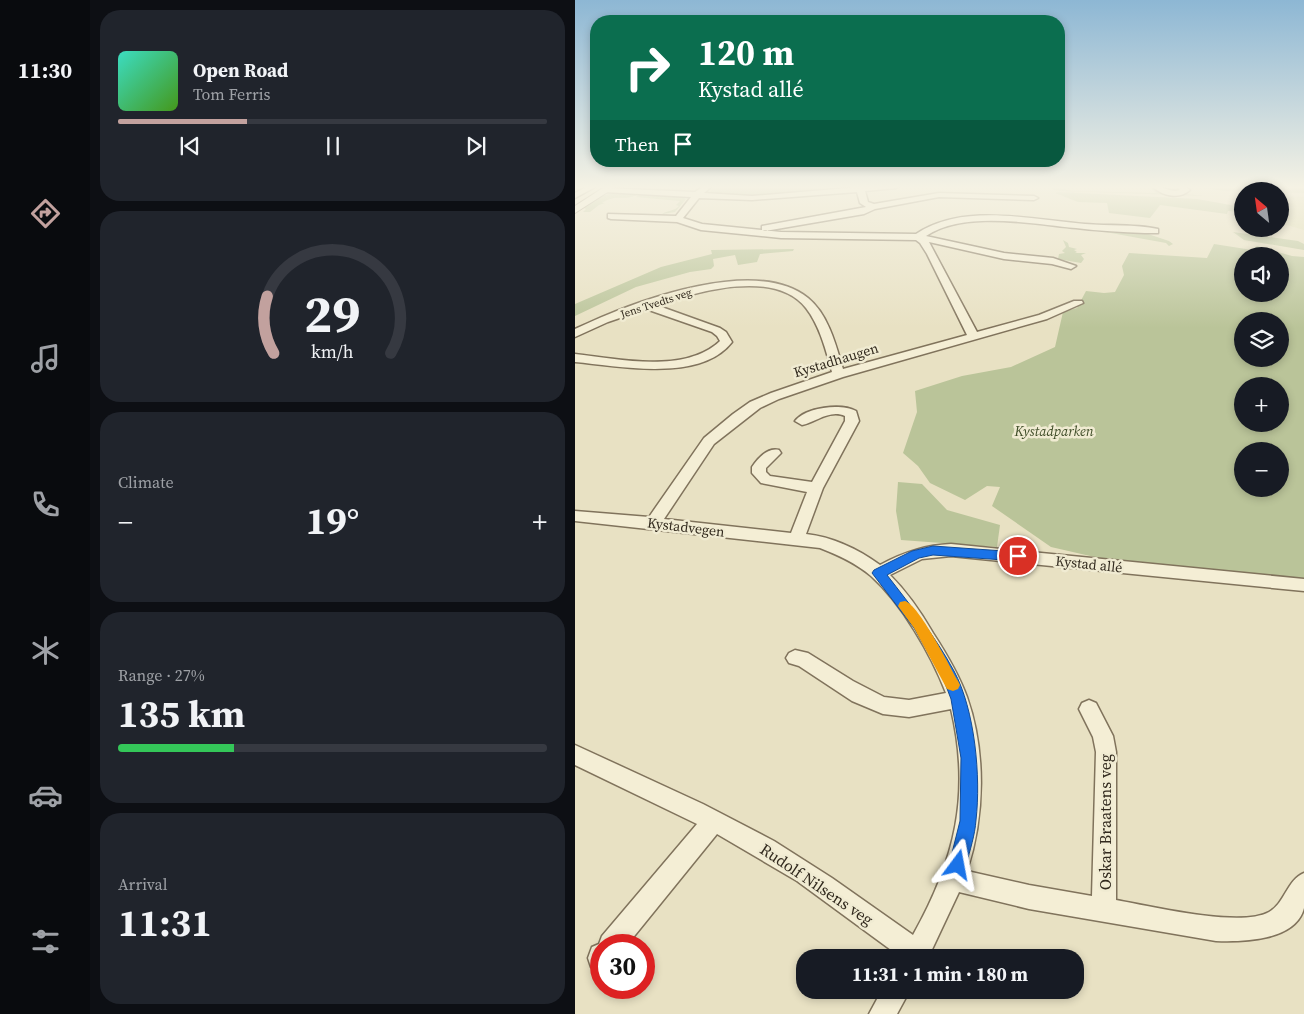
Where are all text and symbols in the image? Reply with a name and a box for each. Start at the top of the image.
text: 120 m [698,29,794,77]
icon: right [615,35,680,100]
text: 11:30 [18,55,72,85]
text: Open Road [193,57,288,83]
text: Kystad allé [698,74,804,104]
text: Tom Ferris [193,83,271,105]
icon: arrive [669,130,697,158]
text: Then [615,131,659,157]
icon: previous [176,132,204,160]
icon: pause [319,132,347,160]
icon: next [462,132,490,160]
north arrow [1234,182,1289,238]
map controls [1234,182,1289,497]
icon: directions [28,196,63,231]
button: sound [1234,247,1289,302]
text: 29 [304,278,361,349]
street label: Jens Tvedts veg [618,285,694,322]
button: layers [1234,312,1289,367]
street label: Kystadhaugen [791,337,881,382]
text: km/h [311,339,354,364]
icon: music [28,341,63,376]
button: + [1234,377,1289,432]
park label: Kystadparken [1013,421,1094,441]
button: − [1234,442,1289,497]
text: Climate [118,471,174,493]
icon: phone [28,487,63,522]
text: 19° [306,495,359,547]
text: − [118,503,133,541]
text: + [532,503,547,541]
street label: Kystadvegen [646,512,726,542]
pin [997,535,1039,577]
icon: arrive [1004,542,1032,570]
street label: Kystad allé [1055,551,1123,577]
icon: climate [28,633,63,668]
text: Range · 27% [118,664,205,686]
text: 135 km [118,688,245,740]
street label: Oskar Braatens veg [1094,754,1116,890]
icon: car [28,778,63,813]
street label: Rudolf Nilsens veg [756,838,878,930]
position arrow [931,838,983,890]
text: Arrival [118,873,167,895]
text: 11:31 [118,897,212,949]
icon: filters [28,924,63,959]
speed limit sign: 30 [590,934,655,999]
text: 11:31 · 1 min · 180 m [852,961,1028,987]

